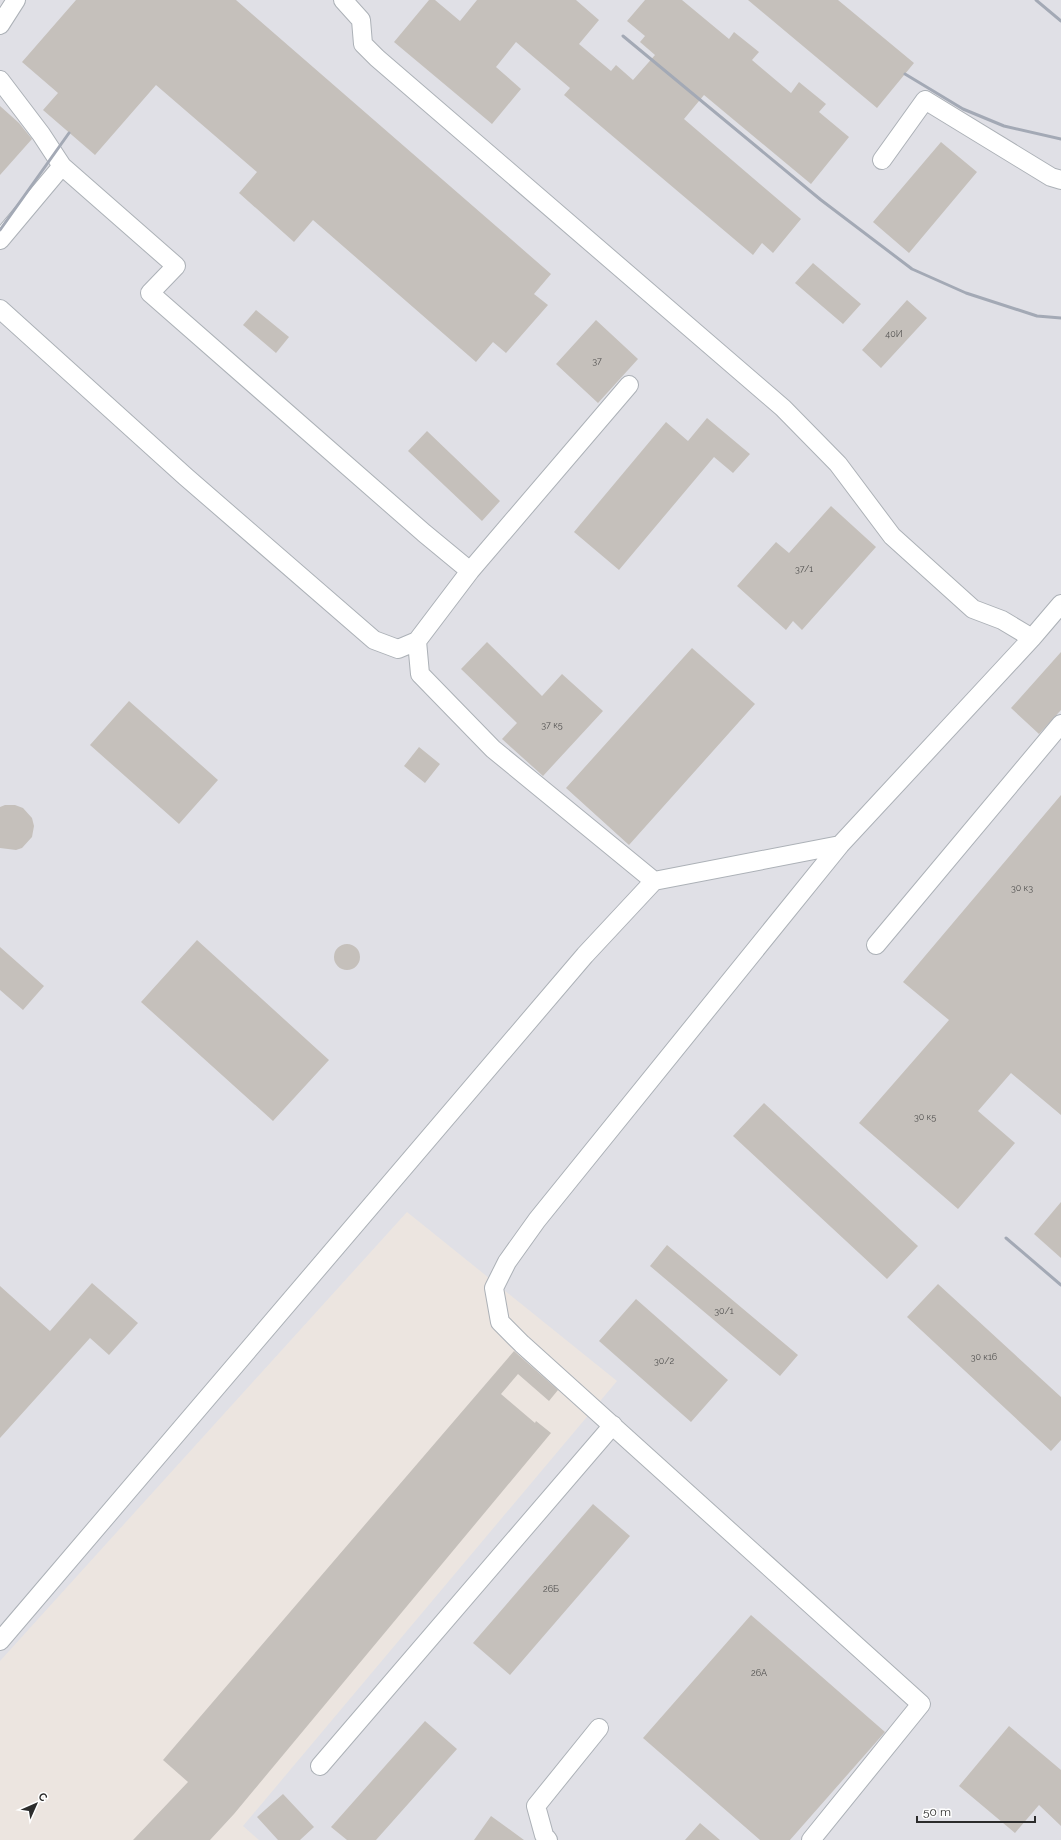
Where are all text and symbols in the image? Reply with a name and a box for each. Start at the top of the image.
house number: 40И [885,329,903,339]
house number: 37 [592,356,602,366]
house number: 37/1 [795,564,813,574]
house number: 37 к5 [541,720,563,730]
house number: 30 к3 [1011,883,1033,893]
house number: 30 к5 [914,1112,936,1122]
house number: 30/1 [714,1306,734,1316]
house number: 30 к16 [971,1352,998,1362]
house number: 30/2 [654,1356,674,1366]
house number: 26Б [543,1584,559,1594]
house number: 26А [751,1668,767,1678]
north arrow [16,1784,56,1824]
text: С [35,1790,50,1805]
scale bar [917,1798,1035,1824]
text: 50 m [923,1805,951,1819]

